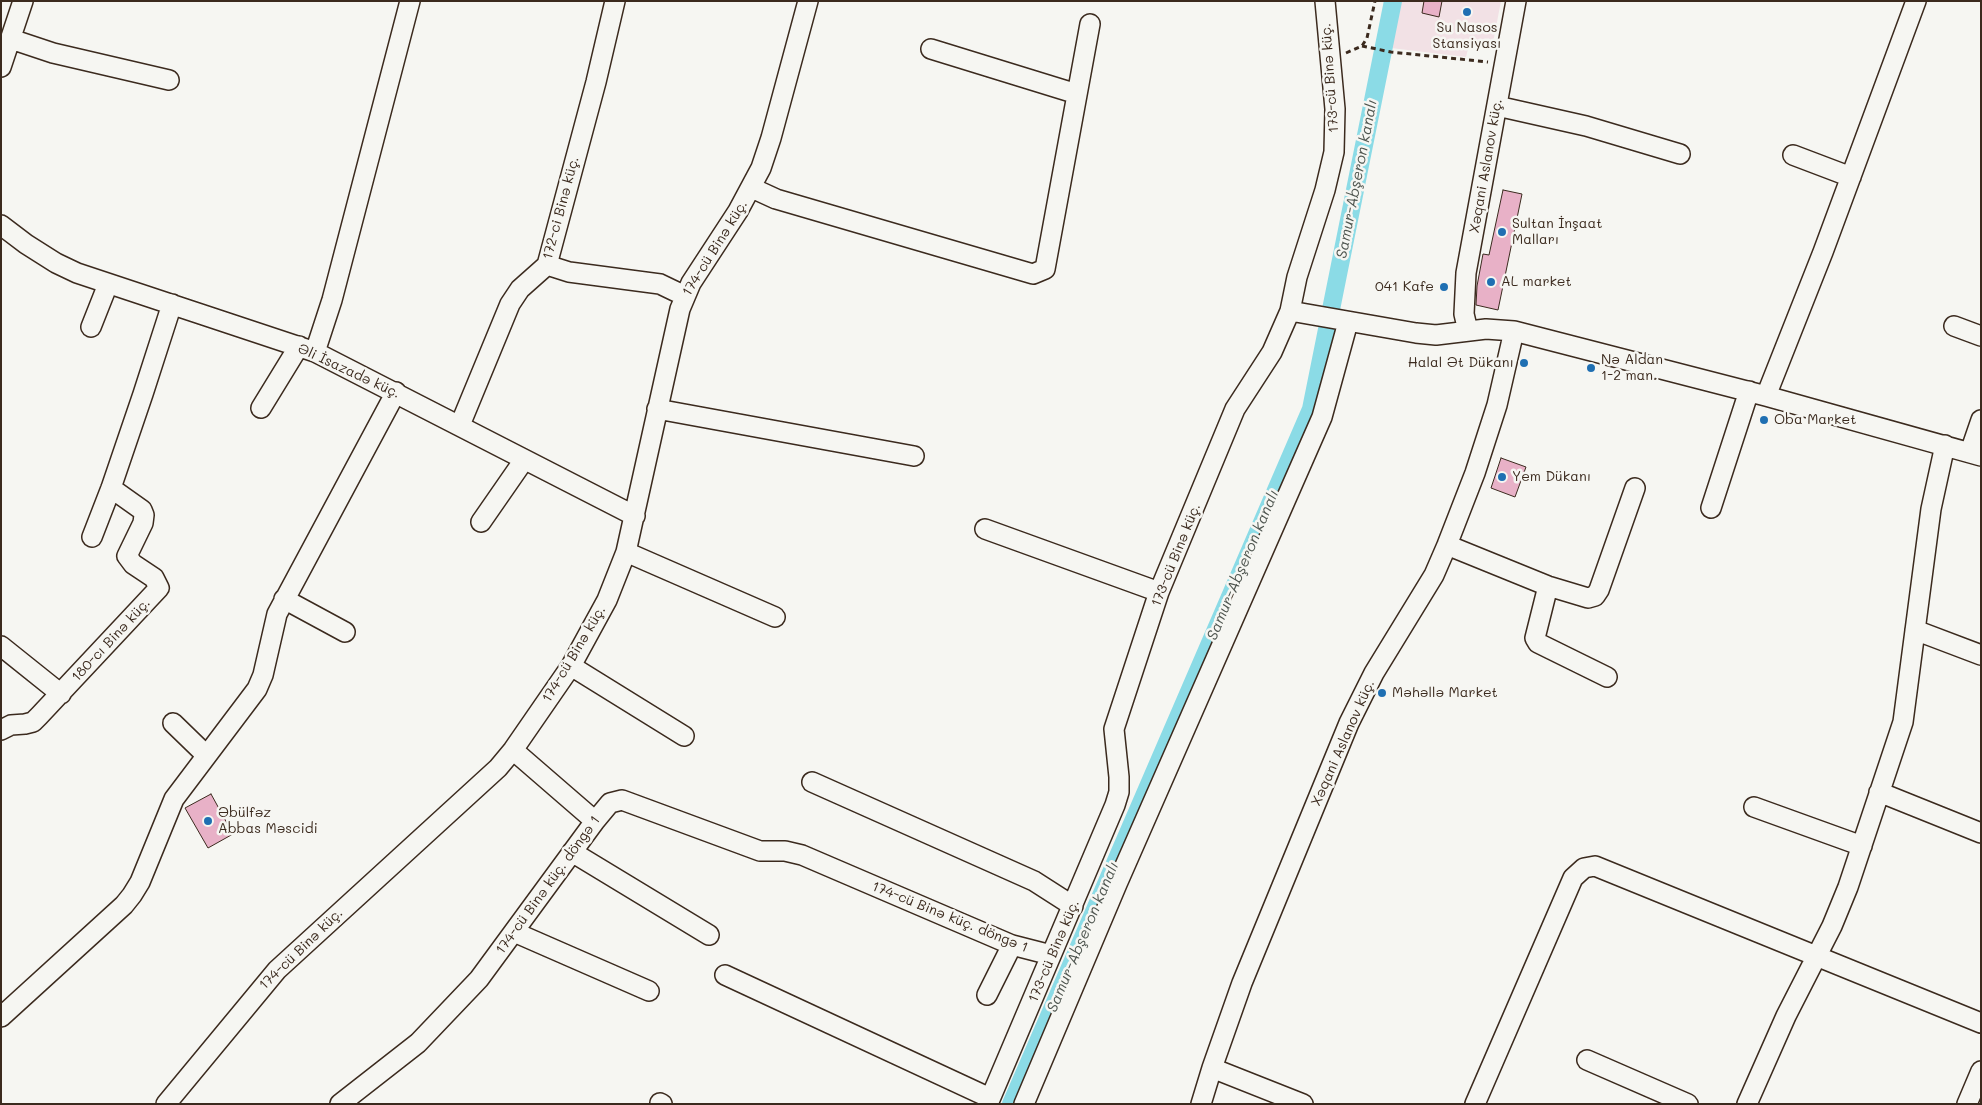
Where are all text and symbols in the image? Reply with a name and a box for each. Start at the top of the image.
marker: Su Nasos Stansiyası [1461,6,1473,18]
place label: Su Nasos Stansiyası [1433,20,1501,52]
street label: 173-cü Binə küç. [1318,23,1342,133]
street label: Xəqani Aslanov küç. [1466,97,1506,235]
water label: Samur-Abşeron kanalı [1333,98,1381,260]
street label: 172-ci Binə küç. [539,155,583,261]
street label: 174-cü Binə küç. [679,197,751,299]
place label: Sultan İnşaat Malları [1512,216,1602,248]
marker: Sultan İnşaat Malları [1496,226,1508,238]
place label: AL market [1501,274,1572,290]
marker: AL market [1485,276,1497,288]
place label: 041 Kafe [1375,279,1434,295]
marker: 041 Kafe [1438,281,1450,293]
street label: Əli İsazadə küç. [295,340,403,402]
place label: Nə Aldan 1-2 man. [1601,352,1663,384]
place label: Halal Ət Dükanı [1408,355,1514,371]
marker: Halal Ət Dükanı [1518,357,1530,369]
marker: Nə Aldan 1-2 man. [1585,362,1597,374]
place label: Oba Market [1774,412,1856,428]
marker: Oba Market [1758,414,1770,426]
place label: Yem Dükanı [1512,469,1591,485]
marker: Yem Dükanı [1496,471,1508,483]
water label: Samur-Abşeron kanalı [1203,487,1283,643]
street label: 173-cü Binə küç. [1148,501,1204,609]
street label: 180-cı Binə küç. [68,595,154,685]
street label: 174-cü Binə küç. [539,603,609,705]
street label: Xəqani Aslanov küç. [1308,677,1378,809]
place label: Məhəllə Market [1392,685,1498,701]
marker: Məhəllə Market [1376,687,1388,699]
place label: Əbülfəz Abbas Məscidi [218,805,318,838]
street label: 174-cü Binə küç. döngə 1 [492,813,604,957]
marker: Əbülfəz Abbas Məscidi [202,815,214,827]
water label: Samur-Abşeron kanalı [1043,859,1123,1015]
street label: 174-cü Binə küç. döngə 1 [870,878,1030,956]
street label: 173-cü Binə küç. [1025,897,1083,1005]
street label: 174-cü Binə küç. [256,905,346,993]

